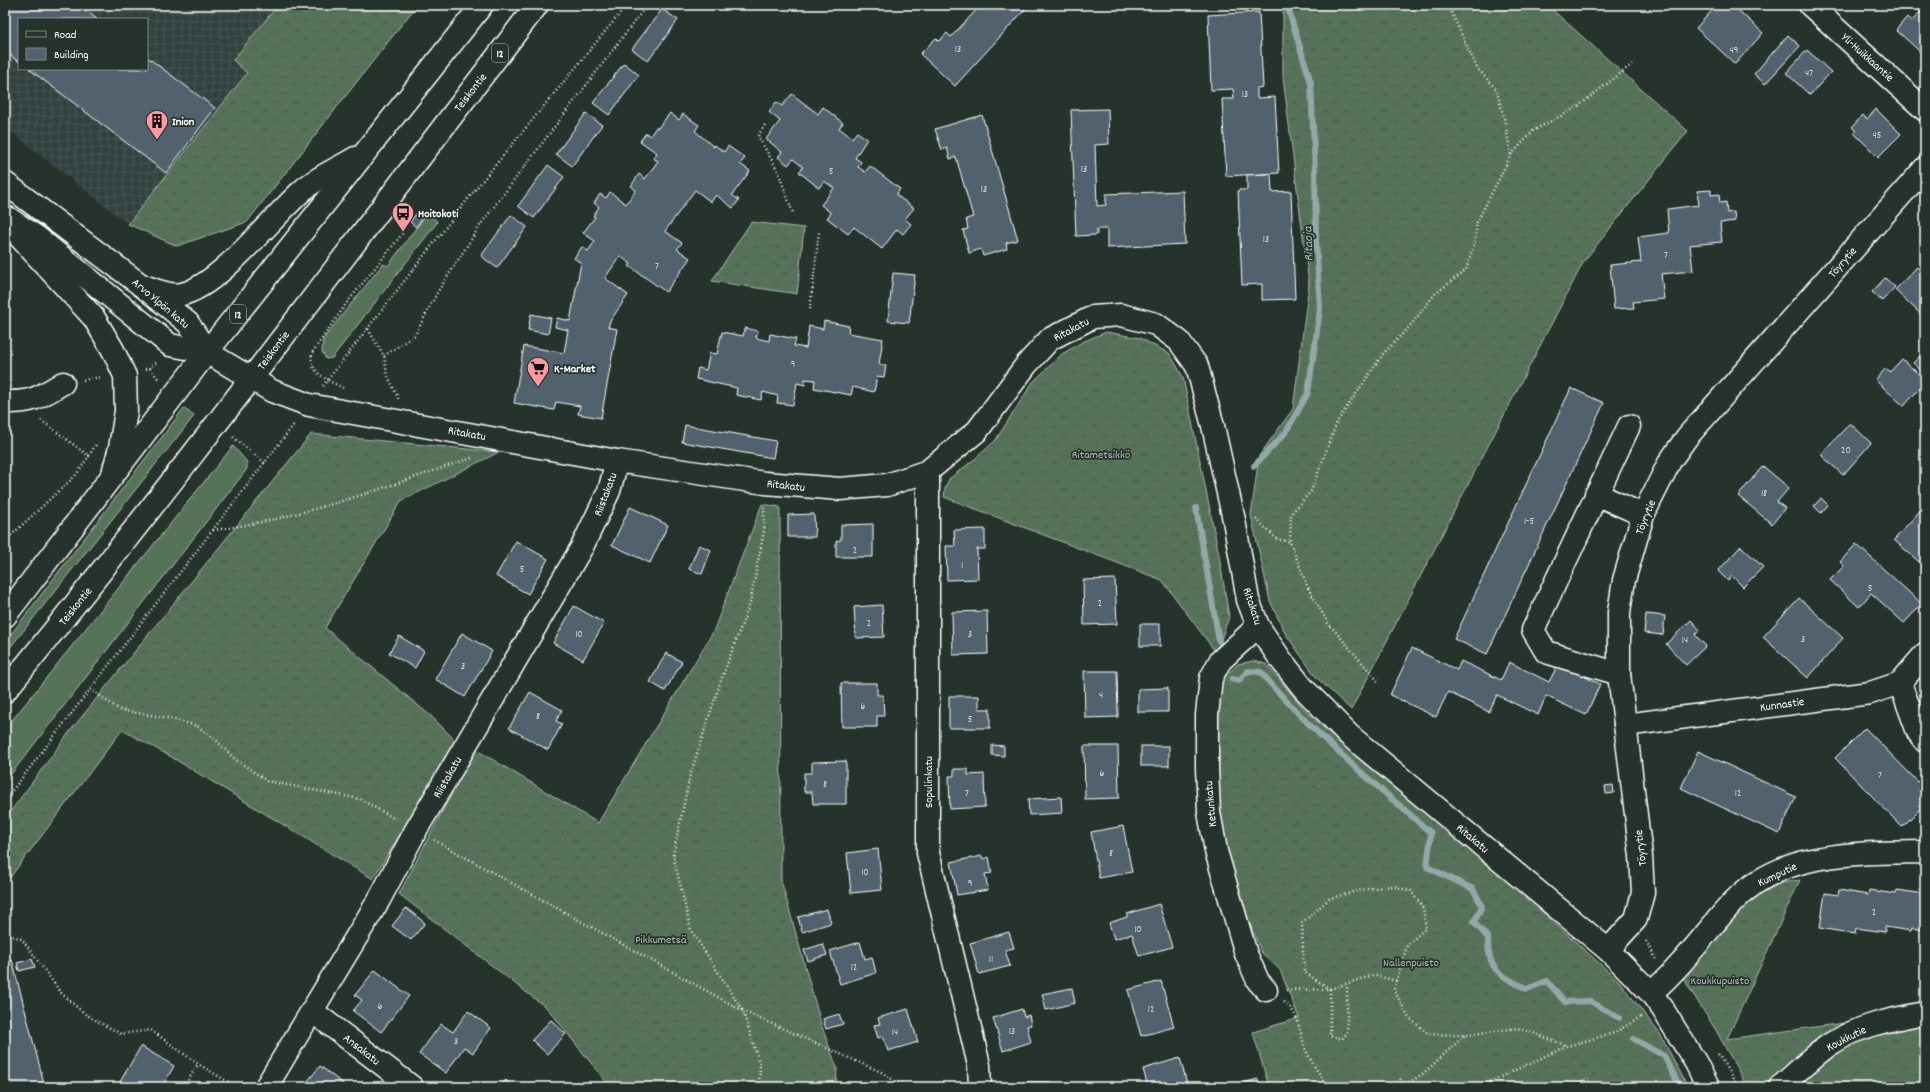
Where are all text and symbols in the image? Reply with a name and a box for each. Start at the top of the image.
legend [18,18,148,70]
text: Road [54,27,76,44]
street label: Yli-Huikkaantie [1837,30,1897,86]
house number: 13 [955,43,961,57]
road number: 12 [492,44,508,62]
house number: 49 [1730,44,1738,58]
text: Building [54,47,89,64]
house number: 47 [1805,67,1813,81]
street label: Teiskontie [451,70,492,116]
house number: 13 [1242,88,1248,102]
building icon: Inion [144,108,170,141]
place label: Inion [172,114,195,131]
house number: 45 [1873,129,1882,143]
house number: 13 [1081,163,1087,177]
house number: 5 [829,165,834,179]
house number: 13 [981,183,987,197]
bus stop icon: Hoitokoti [390,200,416,233]
place label: Hoitokoti [418,206,459,223]
water label: Ritaoja [1299,225,1320,262]
house number: 13 [1263,233,1269,247]
street label: Töyrytie [1825,244,1861,282]
house number: 7 [1664,249,1668,263]
house number: 7 [655,260,659,274]
street label: Arvo Ylpön katu [128,275,193,333]
road number: 12 [230,305,246,323]
street label: Ritakatu [1051,314,1093,347]
street label: Teiskontie [254,328,295,374]
supermarket icon: K-Market [525,355,551,388]
house number: 9 [791,358,795,372]
place label: K-Market [554,361,596,378]
street label: Ritakatu [446,423,487,446]
house number: 20 [1841,444,1851,458]
park label: Ritametsikkö [1072,447,1130,464]
street label: Riistakatu [590,470,622,519]
street label: Ritakatu [766,476,806,497]
house number: 18 [1761,487,1767,501]
street label: Töyrytie [1632,498,1661,538]
house number: 1-5 [1524,515,1534,529]
house number: 2 [853,544,857,558]
house number: 1 [961,559,963,573]
house number: 5 [520,563,525,577]
house number: 5 [1868,582,1873,596]
street label: Teiskontie [55,584,97,630]
street label: Ritakatu [1238,586,1266,627]
house number: 2 [1098,597,1102,611]
house number: 2 [867,617,871,631]
house number: 10 [575,628,583,642]
house number: 3 [968,628,972,642]
house number: 3 [1801,633,1805,647]
house number: 14 [1682,634,1688,648]
house number: 3 [461,660,465,674]
house number: 4 [1099,689,1103,703]
street label: Kunnastie [1759,694,1805,717]
house number: 6 [861,700,866,714]
house number: 8 [536,710,540,724]
house number: 5 [968,713,973,727]
street label: Riistakatu [430,754,467,802]
street label: Sopulinkatu [921,756,938,808]
house number: 6 [1100,767,1105,781]
house number: 7 [1878,769,1882,783]
house number: 8 [823,778,827,792]
street label: Ketunkatu [1201,780,1222,828]
house number: 7 [965,787,969,801]
house number: 12 [1735,787,1741,801]
street label: Ritakatu [1452,820,1492,858]
street label: Töyrytie [1631,829,1652,867]
house number: 8 [1109,847,1113,861]
street label: Kumputie [1755,859,1800,892]
house number: 10 [861,866,869,880]
house number: 9 [968,877,972,891]
house number: 2 [1872,906,1876,920]
house number: 10 [1134,923,1142,937]
park label: Pikkumetsä [635,932,687,949]
house number: 11 [989,953,993,967]
park label: Nallenpuisto [1383,955,1439,972]
house number: 12 [851,961,857,975]
park label: Koukkupuisto [1691,973,1749,990]
house number: 6 [378,1000,383,1014]
house number: 12 [1148,1003,1154,1017]
street label: Koukkutie [1824,1022,1870,1057]
house number: 13 [1009,1025,1015,1039]
house number: 14 [892,1026,898,1040]
street label: Ansakatu [339,1030,383,1070]
house number: 3 [454,1035,458,1049]

